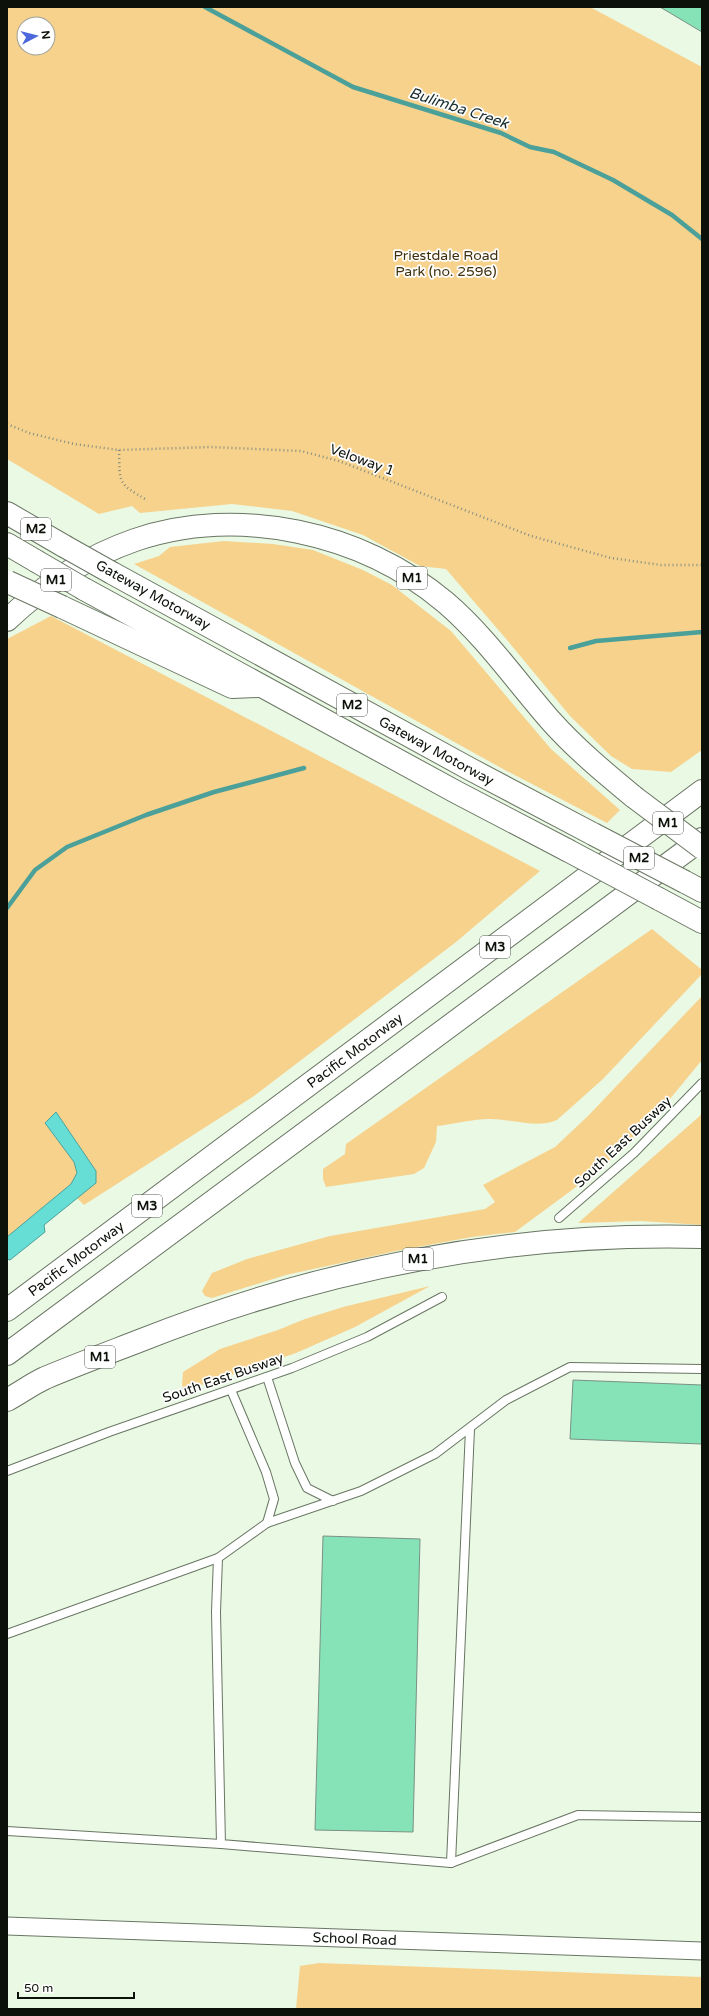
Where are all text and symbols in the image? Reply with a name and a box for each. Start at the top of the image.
north arrow [16,16,56,56]
text: N [38,30,52,40]
water label: Bulimba Creek [407,83,513,133]
park label: Priestdale Road Park (no. 2596) [394,247,498,280]
street label: Veloway 1 [327,440,397,480]
road number: M2 [21,518,51,540]
street label: Gateway Motorway [93,556,214,634]
road number: M1 [397,567,427,589]
road number: M1 [41,569,71,591]
road number: M2 [337,694,367,716]
street label: Gateway Motorway [376,712,498,789]
road number: M1 [653,812,683,834]
road number: M2 [624,847,654,869]
road number: M3 [480,936,510,958]
street label: Pacific Motorway [304,1009,406,1092]
street label: South East Busway [571,1092,675,1191]
road number: M3 [132,1195,162,1217]
street label: Pacific Motorway [25,1217,128,1300]
road number: M1 [403,1248,433,1270]
road number: M1 [85,1346,115,1368]
street label: South East Busway [160,1349,286,1407]
street label: School Road [312,1929,397,1949]
scale bar [18,1974,134,2000]
text: 50 m [24,1981,53,1995]

